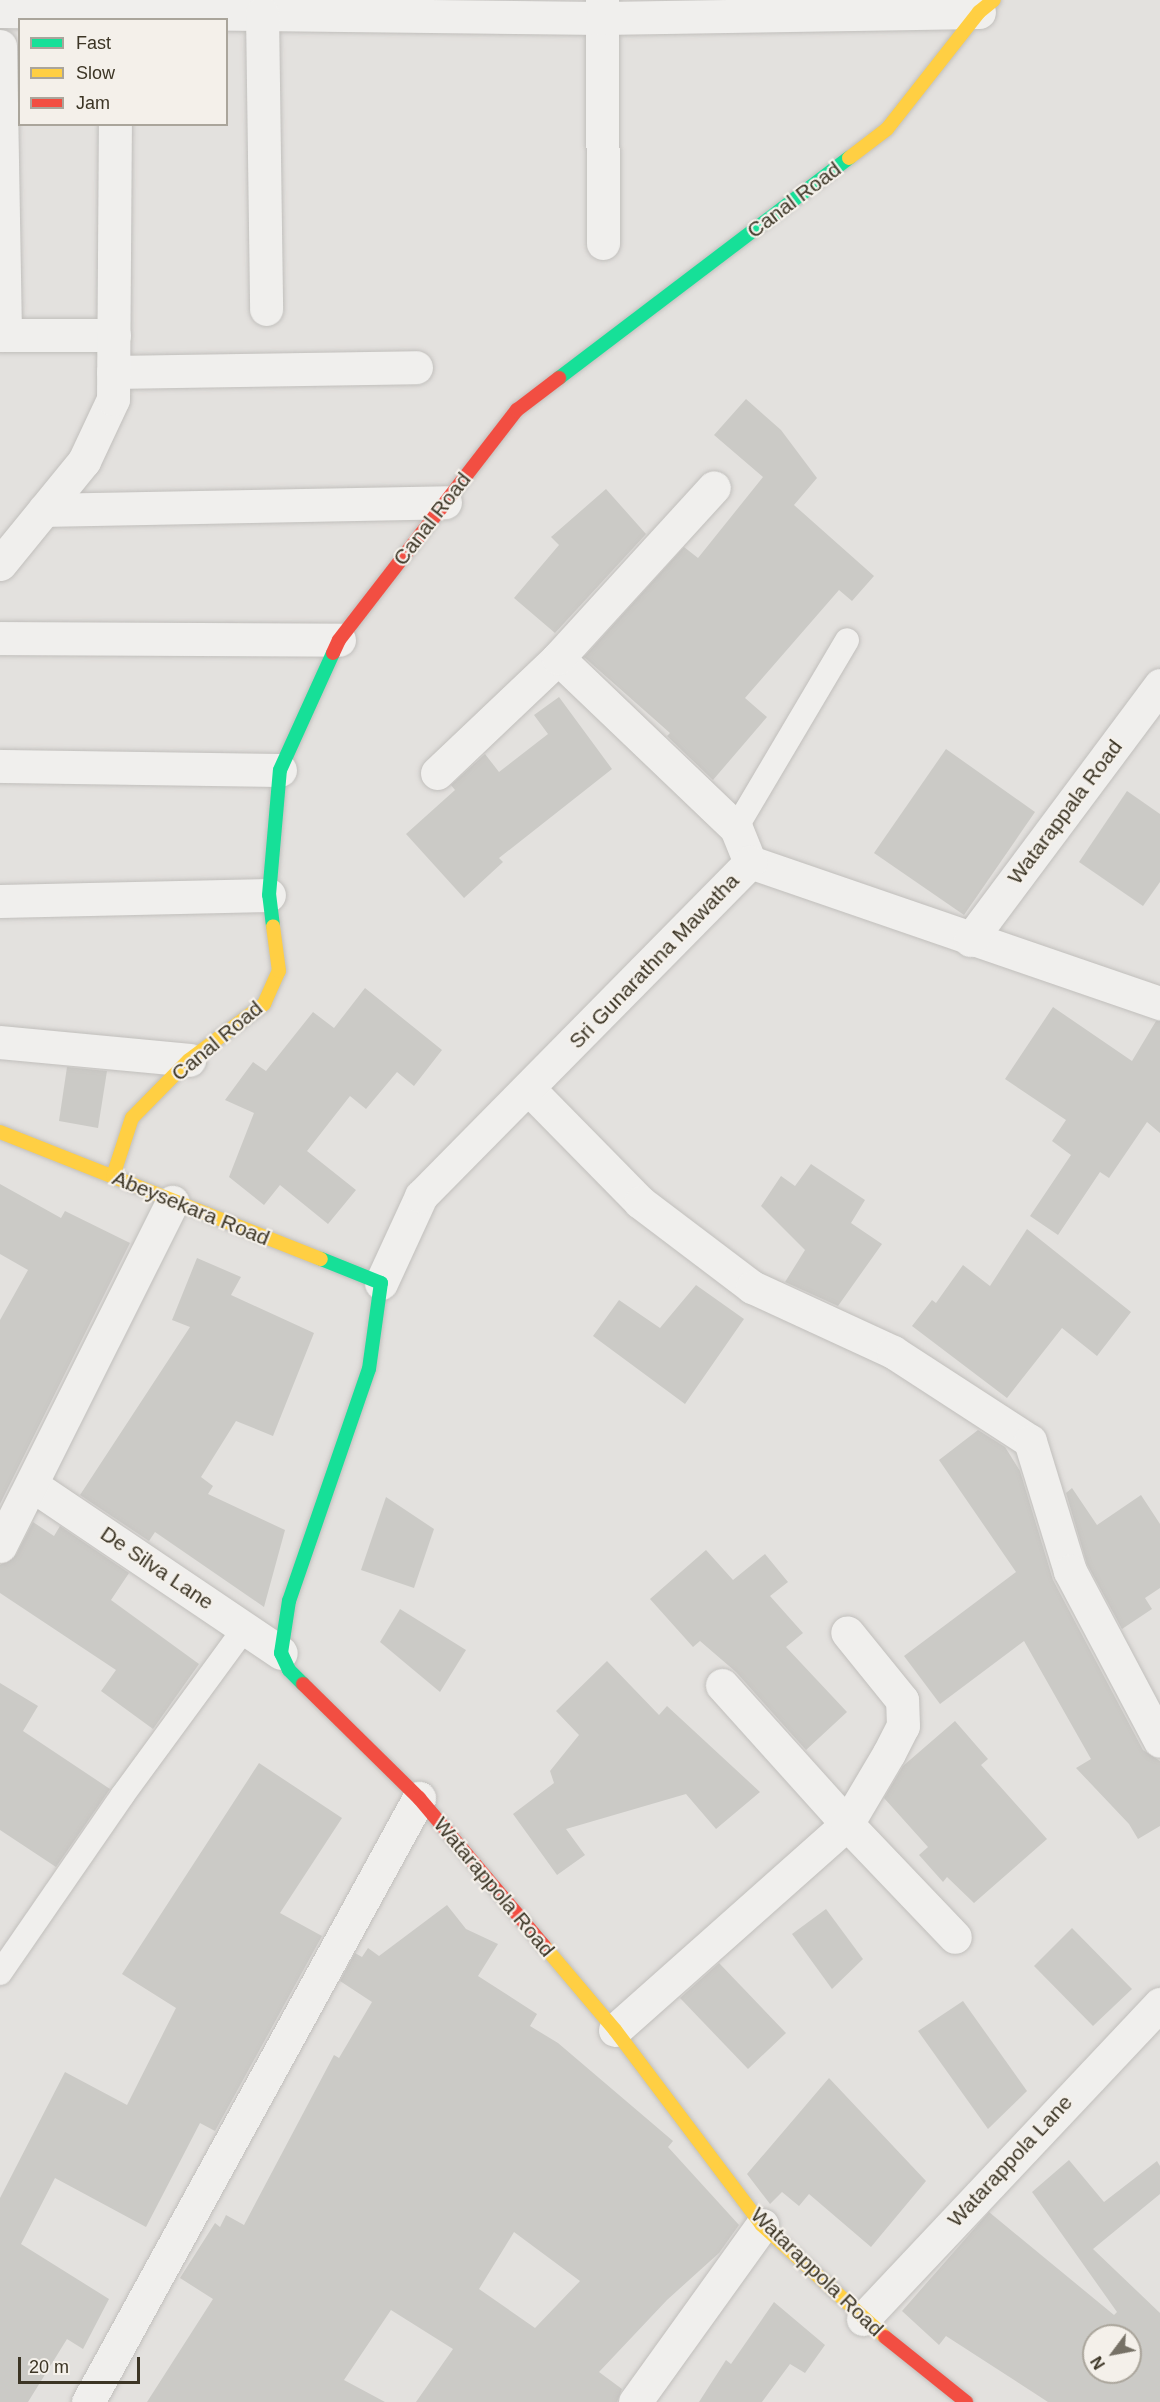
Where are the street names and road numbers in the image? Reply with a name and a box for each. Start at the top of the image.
street label: Canal Road [742,157,846,243]
street label: Canal Road [388,468,476,570]
street label: Watarappala Road [1002,735,1128,889]
street label: Sri Gunarathna Mawatha [564,868,744,1054]
street label: Canal Road [166,996,268,1086]
street label: Abeysekara Road [109,1165,273,1251]
street label: De Silva Lane [96,1521,218,1615]
street label: Watarappola Road [428,1812,560,1962]
street label: Watarappola Lane [943,2090,1077,2232]
street label: Watarappola Road [746,2202,888,2342]

